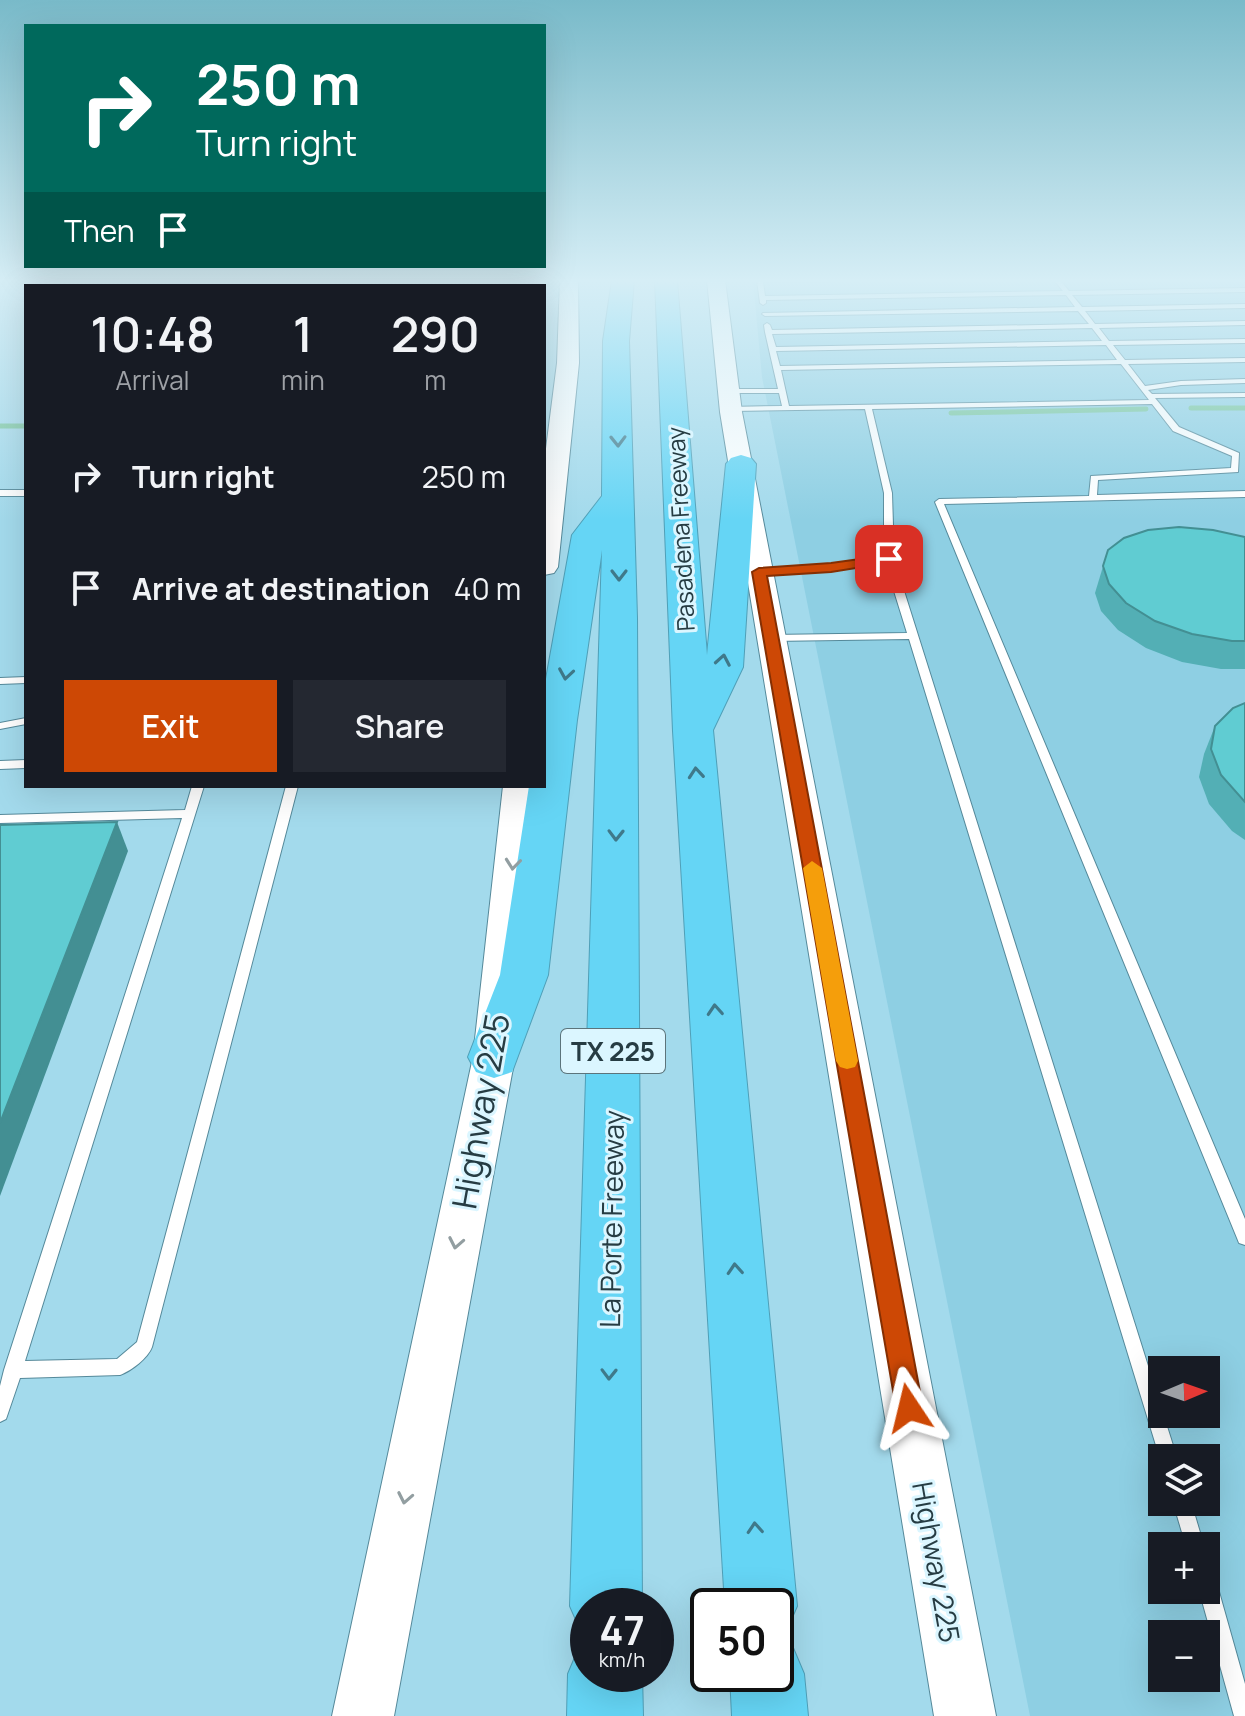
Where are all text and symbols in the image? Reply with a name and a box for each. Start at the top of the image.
text: 250 m [196,45,361,122]
icon: right [64,56,168,160]
text: Turn right [196,118,357,167]
icon: arrive [151,208,195,252]
text: Then [64,210,135,251]
text: 10:48 [90,301,215,366]
text: 1 [293,301,313,366]
text: 290 [391,301,480,366]
text: Arrival [115,362,190,398]
text: min [281,362,325,398]
text: m [424,362,446,398]
street label: Pasadena Freeway [658,426,702,632]
one-way arrow [609,435,626,448]
icon: right [64,454,108,498]
text: Turn right [132,456,275,497]
text: 250 m [422,456,506,497]
pin [855,525,923,593]
icon: arrive [867,537,911,581]
icon: arrive [64,566,108,610]
text: Arrive at destination [132,568,430,609]
text: 40 m [454,568,521,609]
one-way arrow [610,569,627,582]
one-way arrow [714,653,731,666]
one-way arrow [558,667,575,681]
button: Exit [64,680,277,772]
button: Share [293,680,506,772]
one-way arrow [688,766,705,779]
one-way arrow [607,829,625,841]
one-way arrow [504,858,521,871]
one-way arrow [707,1003,724,1016]
street label: Highway 225 [440,1010,520,1212]
road number: TX 225 [561,1029,665,1073]
street label: La Porte Freeway [590,1110,632,1328]
one-way arrow [449,1236,466,1250]
one-way arrow [727,1262,744,1275]
north arrow [1148,1356,1220,1428]
map controls [1148,1356,1220,1692]
position arrow [867,1366,951,1450]
one-way arrow [600,1368,618,1381]
button: layers [1148,1444,1220,1516]
street label: Highway 225 [904,1479,970,1645]
one-way arrow [397,1491,414,1504]
one-way arrow [747,1521,764,1534]
button: + [1148,1532,1220,1604]
speed limit sign: 50 [690,1588,794,1692]
text: 47 [599,1602,645,1657]
button: − [1148,1620,1220,1692]
text: km/h [599,1646,645,1673]

